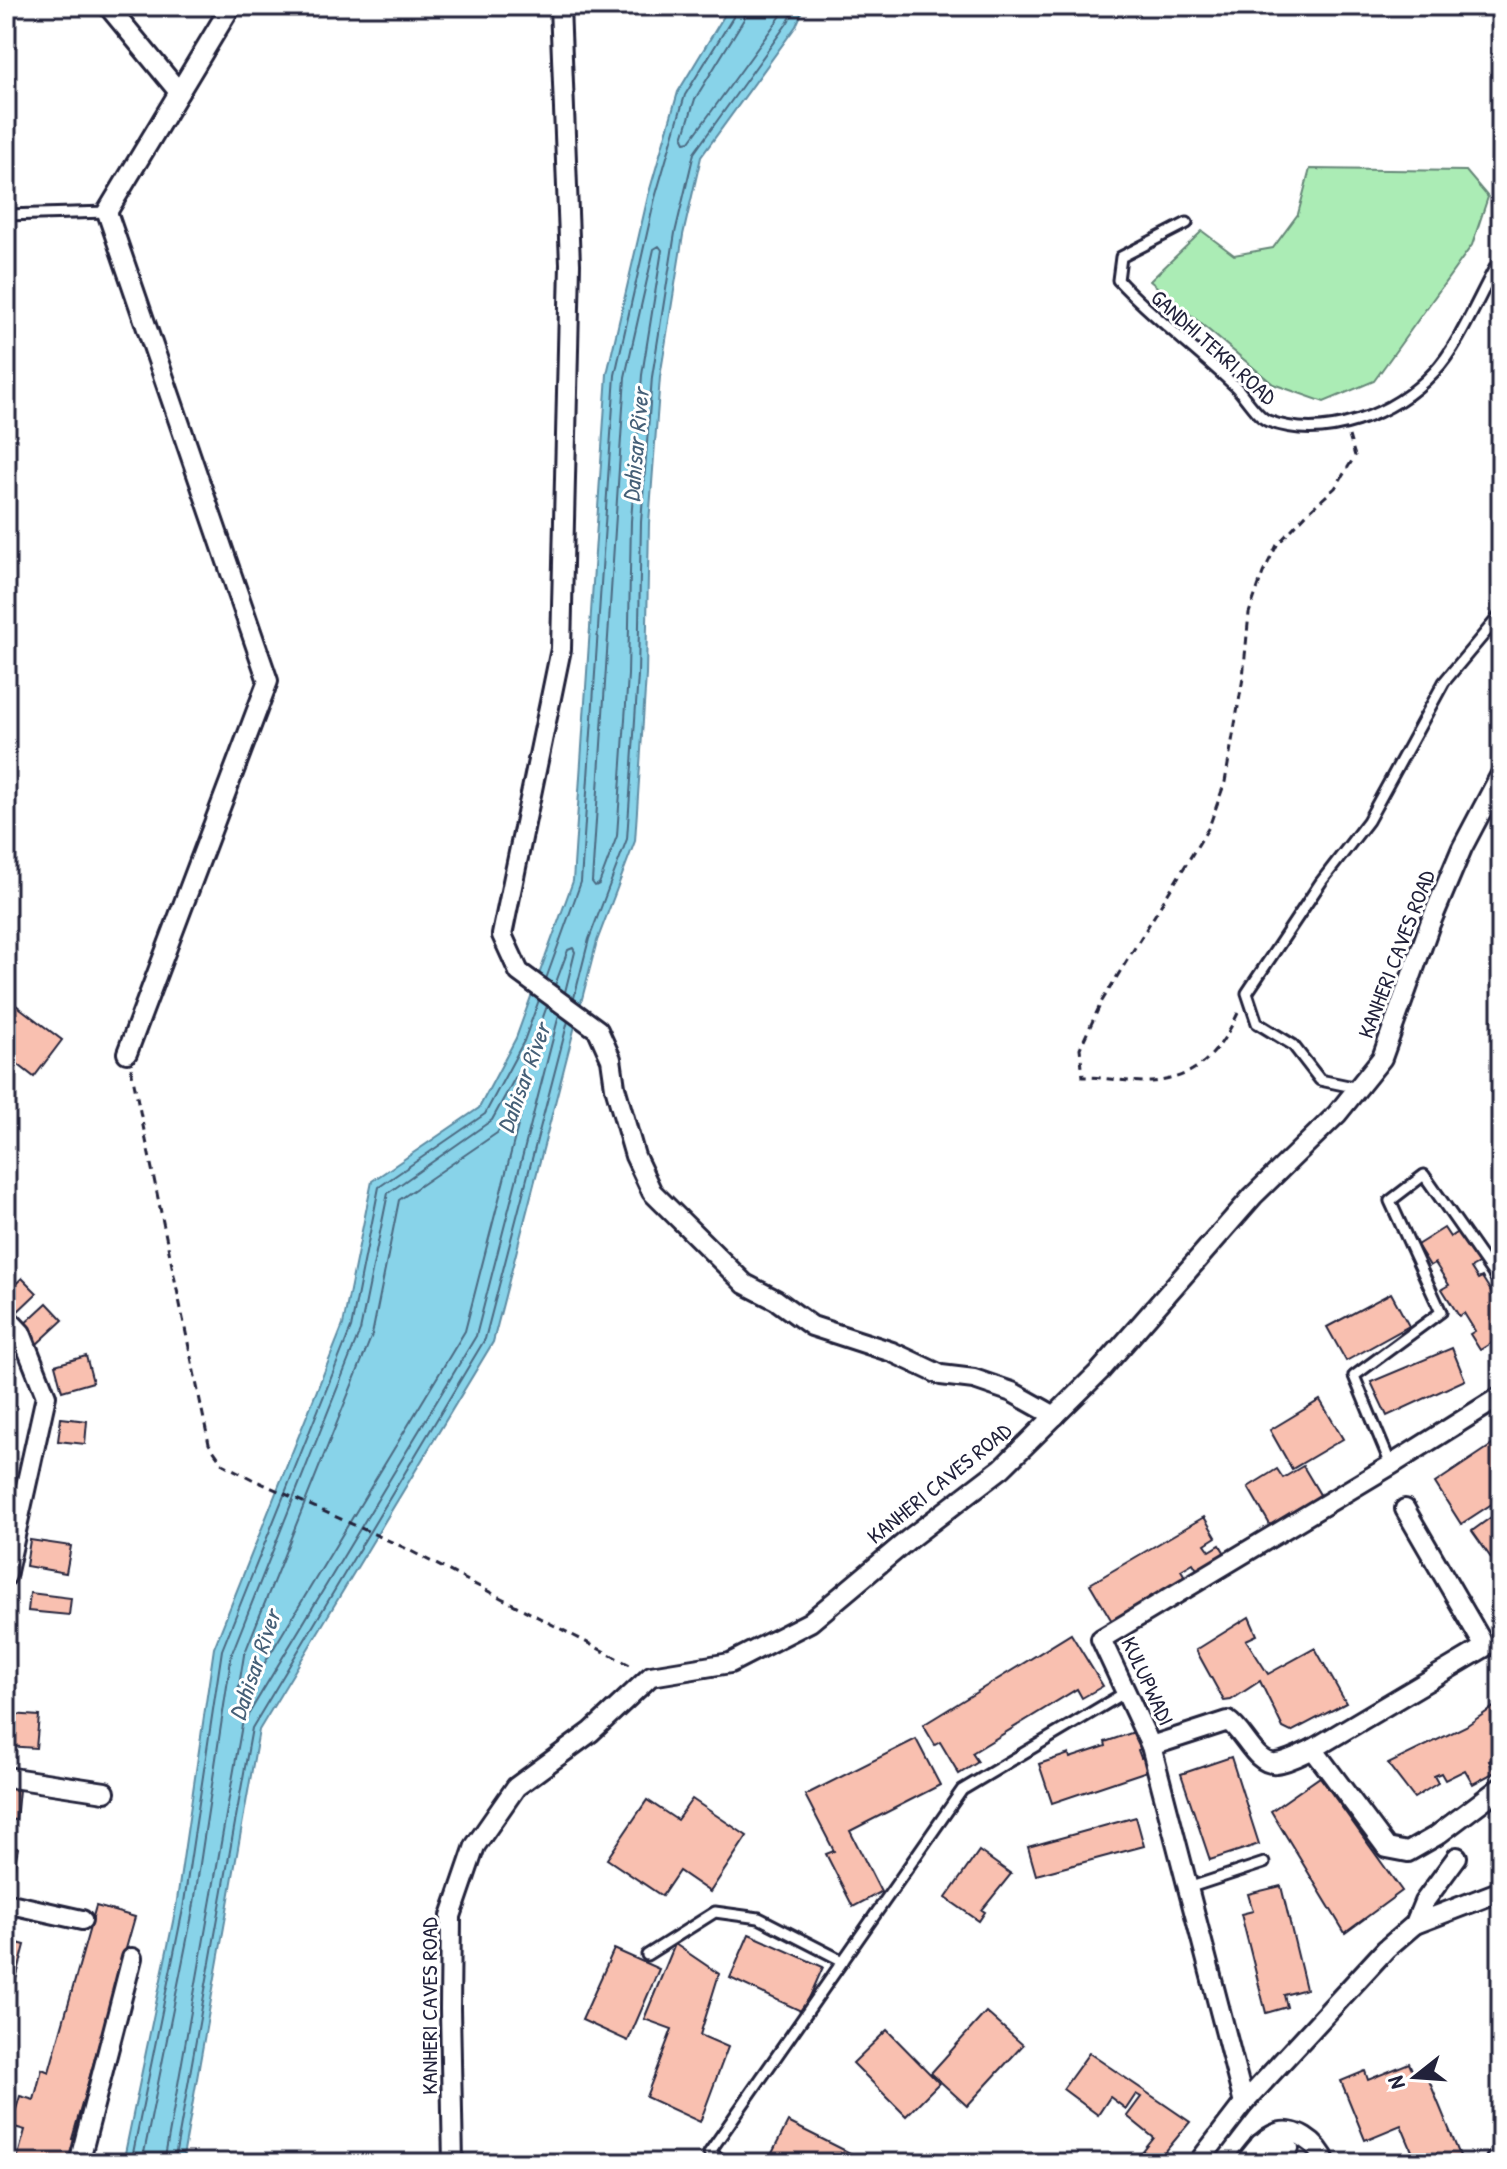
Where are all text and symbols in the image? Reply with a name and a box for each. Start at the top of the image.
street label: GANDHI TEKRI ROAD [1145,283,1284,412]
water label: Dahisar River [614,384,656,503]
street label: KANHERI CAVES ROAD [1350,865,1442,1042]
water label: Dahisar River [488,1016,559,1137]
street label: KANHERI CAVES ROAD [861,1415,1018,1551]
water label: Dahisar River [220,1603,289,1724]
street label: KULUPWADI [1114,1632,1182,1730]
street label: KANHERI CAVES ROAD [414,1917,444,2095]
north arrow [1375,2037,1455,2117]
text: N [1380,2073,1412,2093]

